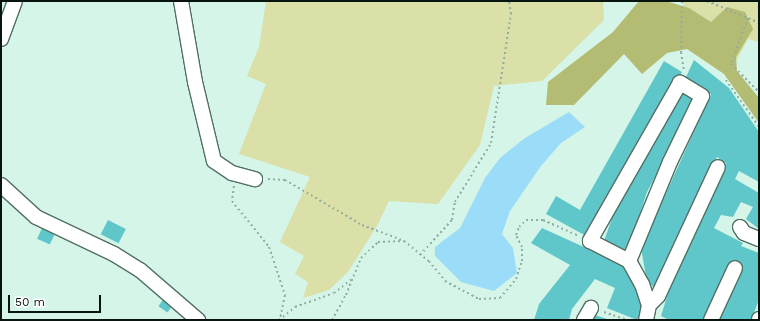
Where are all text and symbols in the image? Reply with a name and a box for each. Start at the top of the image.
scale bar [10,287,103,313]
text: 50 m [15,295,45,309]

